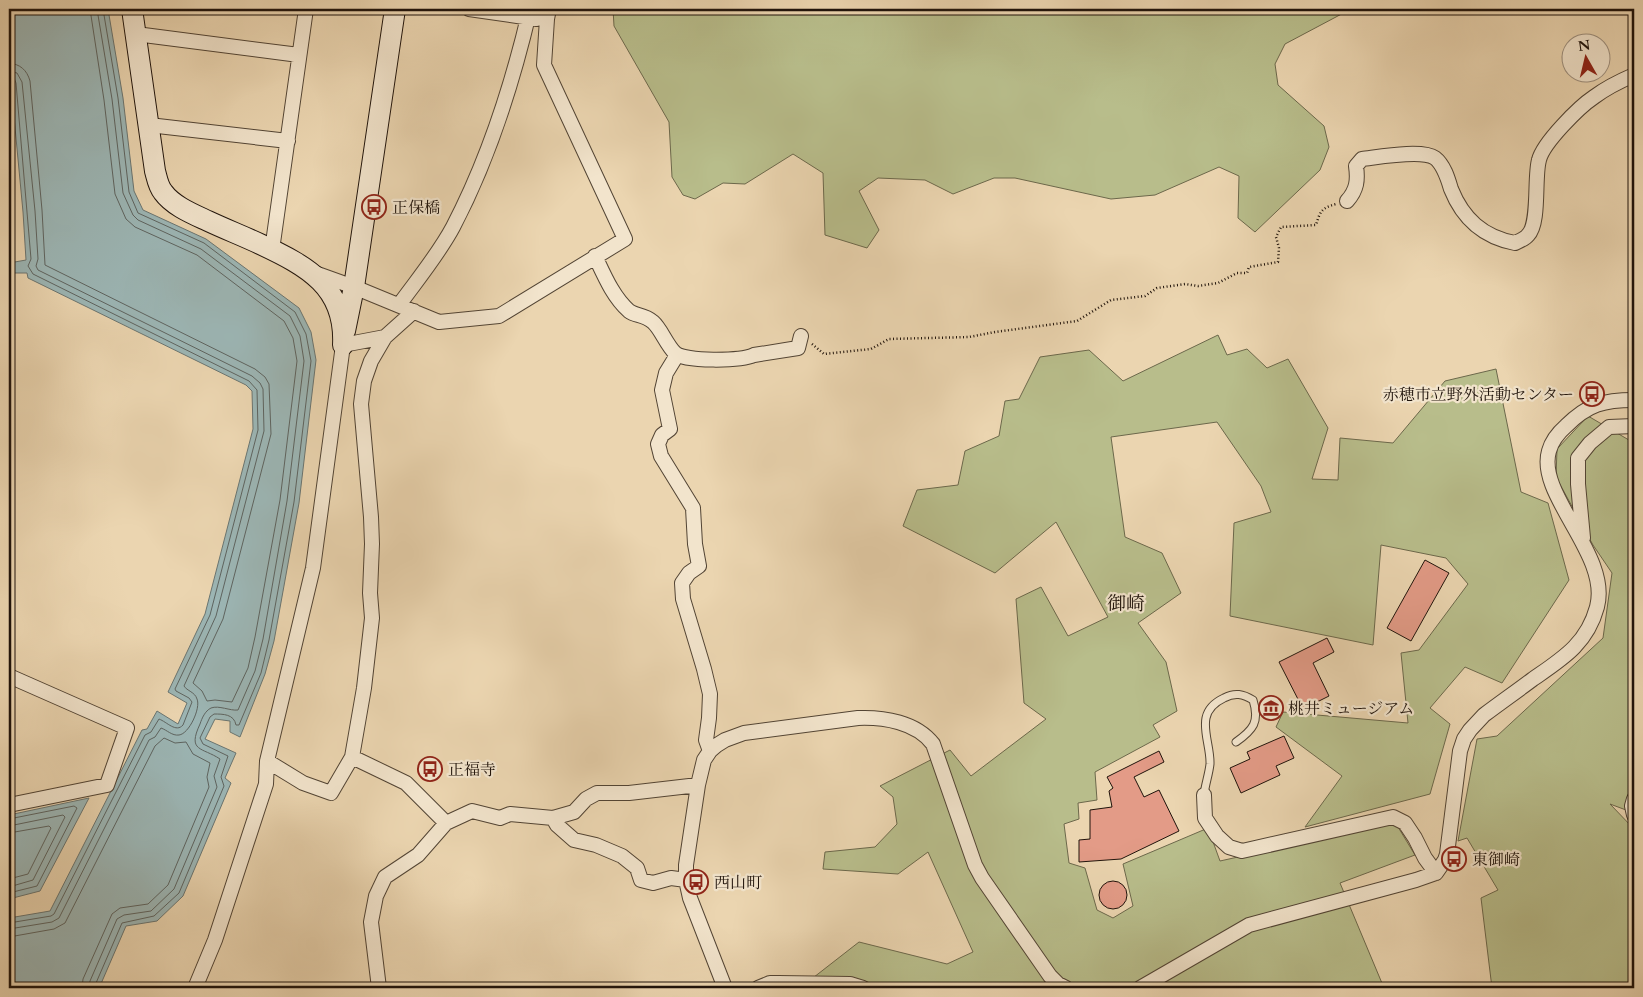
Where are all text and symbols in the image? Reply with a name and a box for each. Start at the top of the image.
north arrow [1560,32,1610,82]
text: N [1577,35,1592,56]
bus stop icon: 正保橋 [361,194,387,220]
place label: 正保橋 [392,197,440,219]
bus stop icon: 赤穂市立野外活動センター [1579,381,1605,407]
place label: 赤穂市立野外活動センター [1383,384,1574,406]
district label: 御崎 [1107,591,1145,617]
museum icon: 桃井ミュージアム [1258,695,1284,721]
place label: 桃井ミュージアム [1288,698,1414,720]
bus stop icon: 正福寺 [417,756,443,782]
place label: 正福寺 [448,759,496,781]
bus stop icon: 東御崎 [1441,846,1467,872]
place label: 東御崎 [1472,849,1520,871]
bus stop icon: 西山町 [683,869,709,895]
place label: 西山町 [714,872,762,894]

